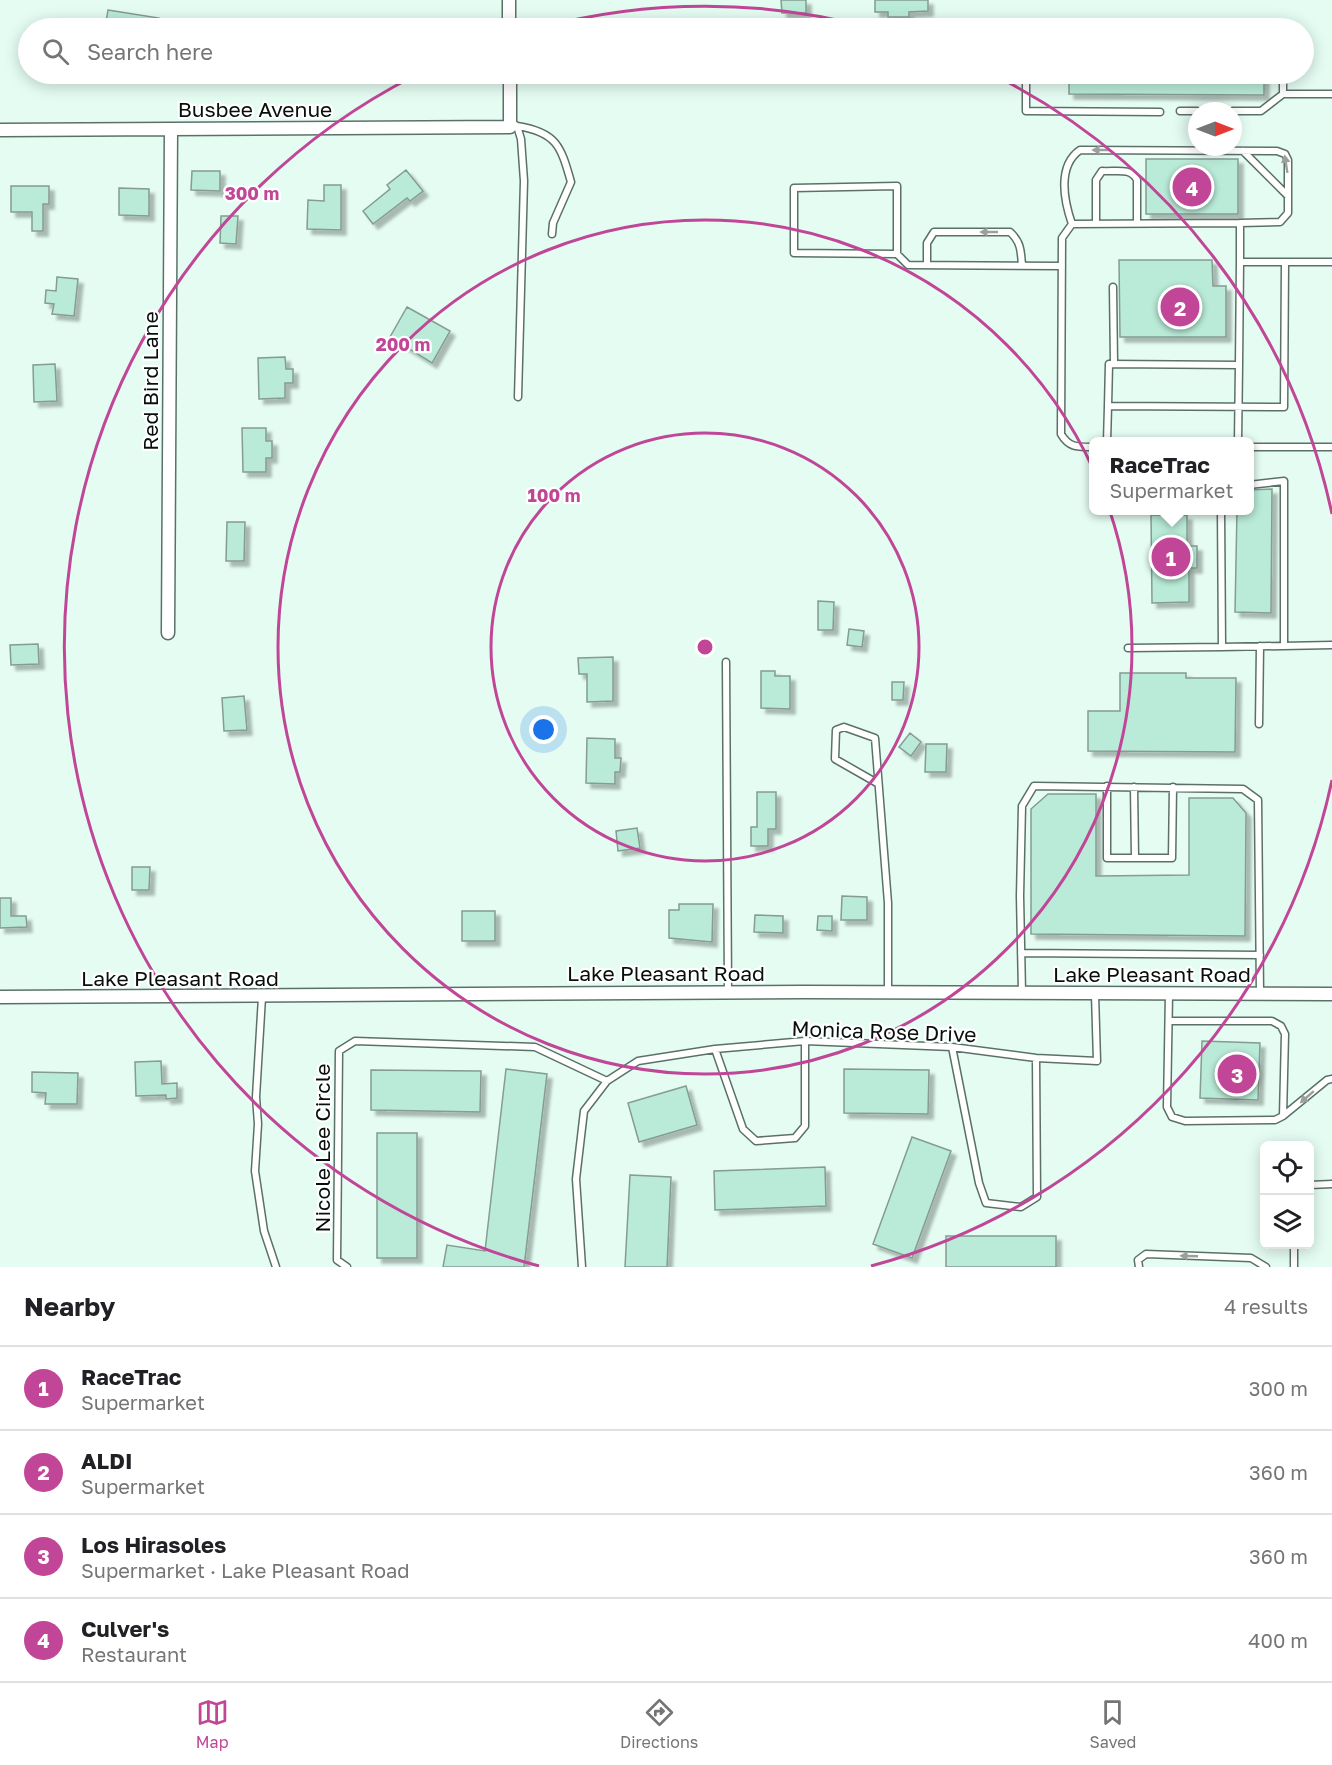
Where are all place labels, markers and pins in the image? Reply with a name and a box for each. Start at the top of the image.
pin: 4 [1172,164,1212,210]
pin: 2 [1160,284,1200,330]
pin: 1 [1152,534,1190,580]
centre of rings [695,637,715,657]
pin: 3 [1218,1052,1256,1096]

